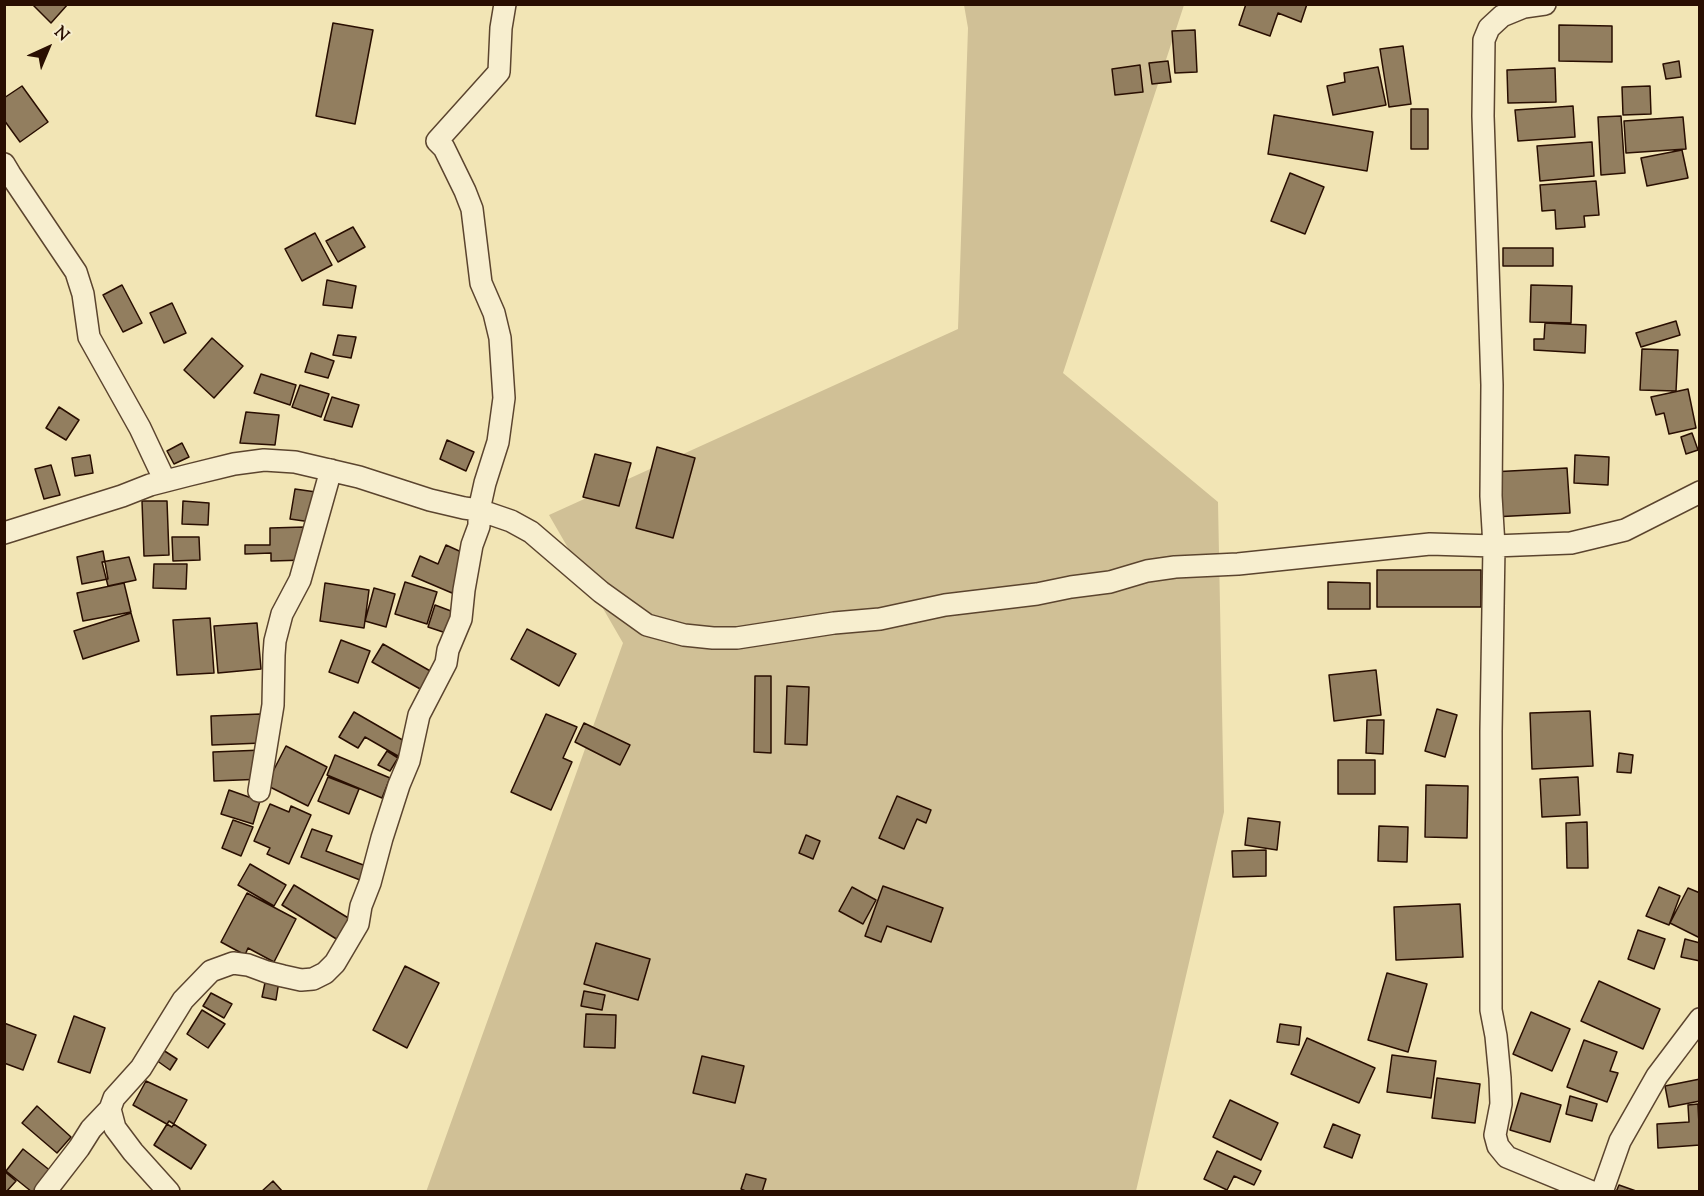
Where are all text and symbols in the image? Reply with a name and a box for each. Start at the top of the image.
north arrow [18,18,78,78]
text: N [48,22,73,47]

